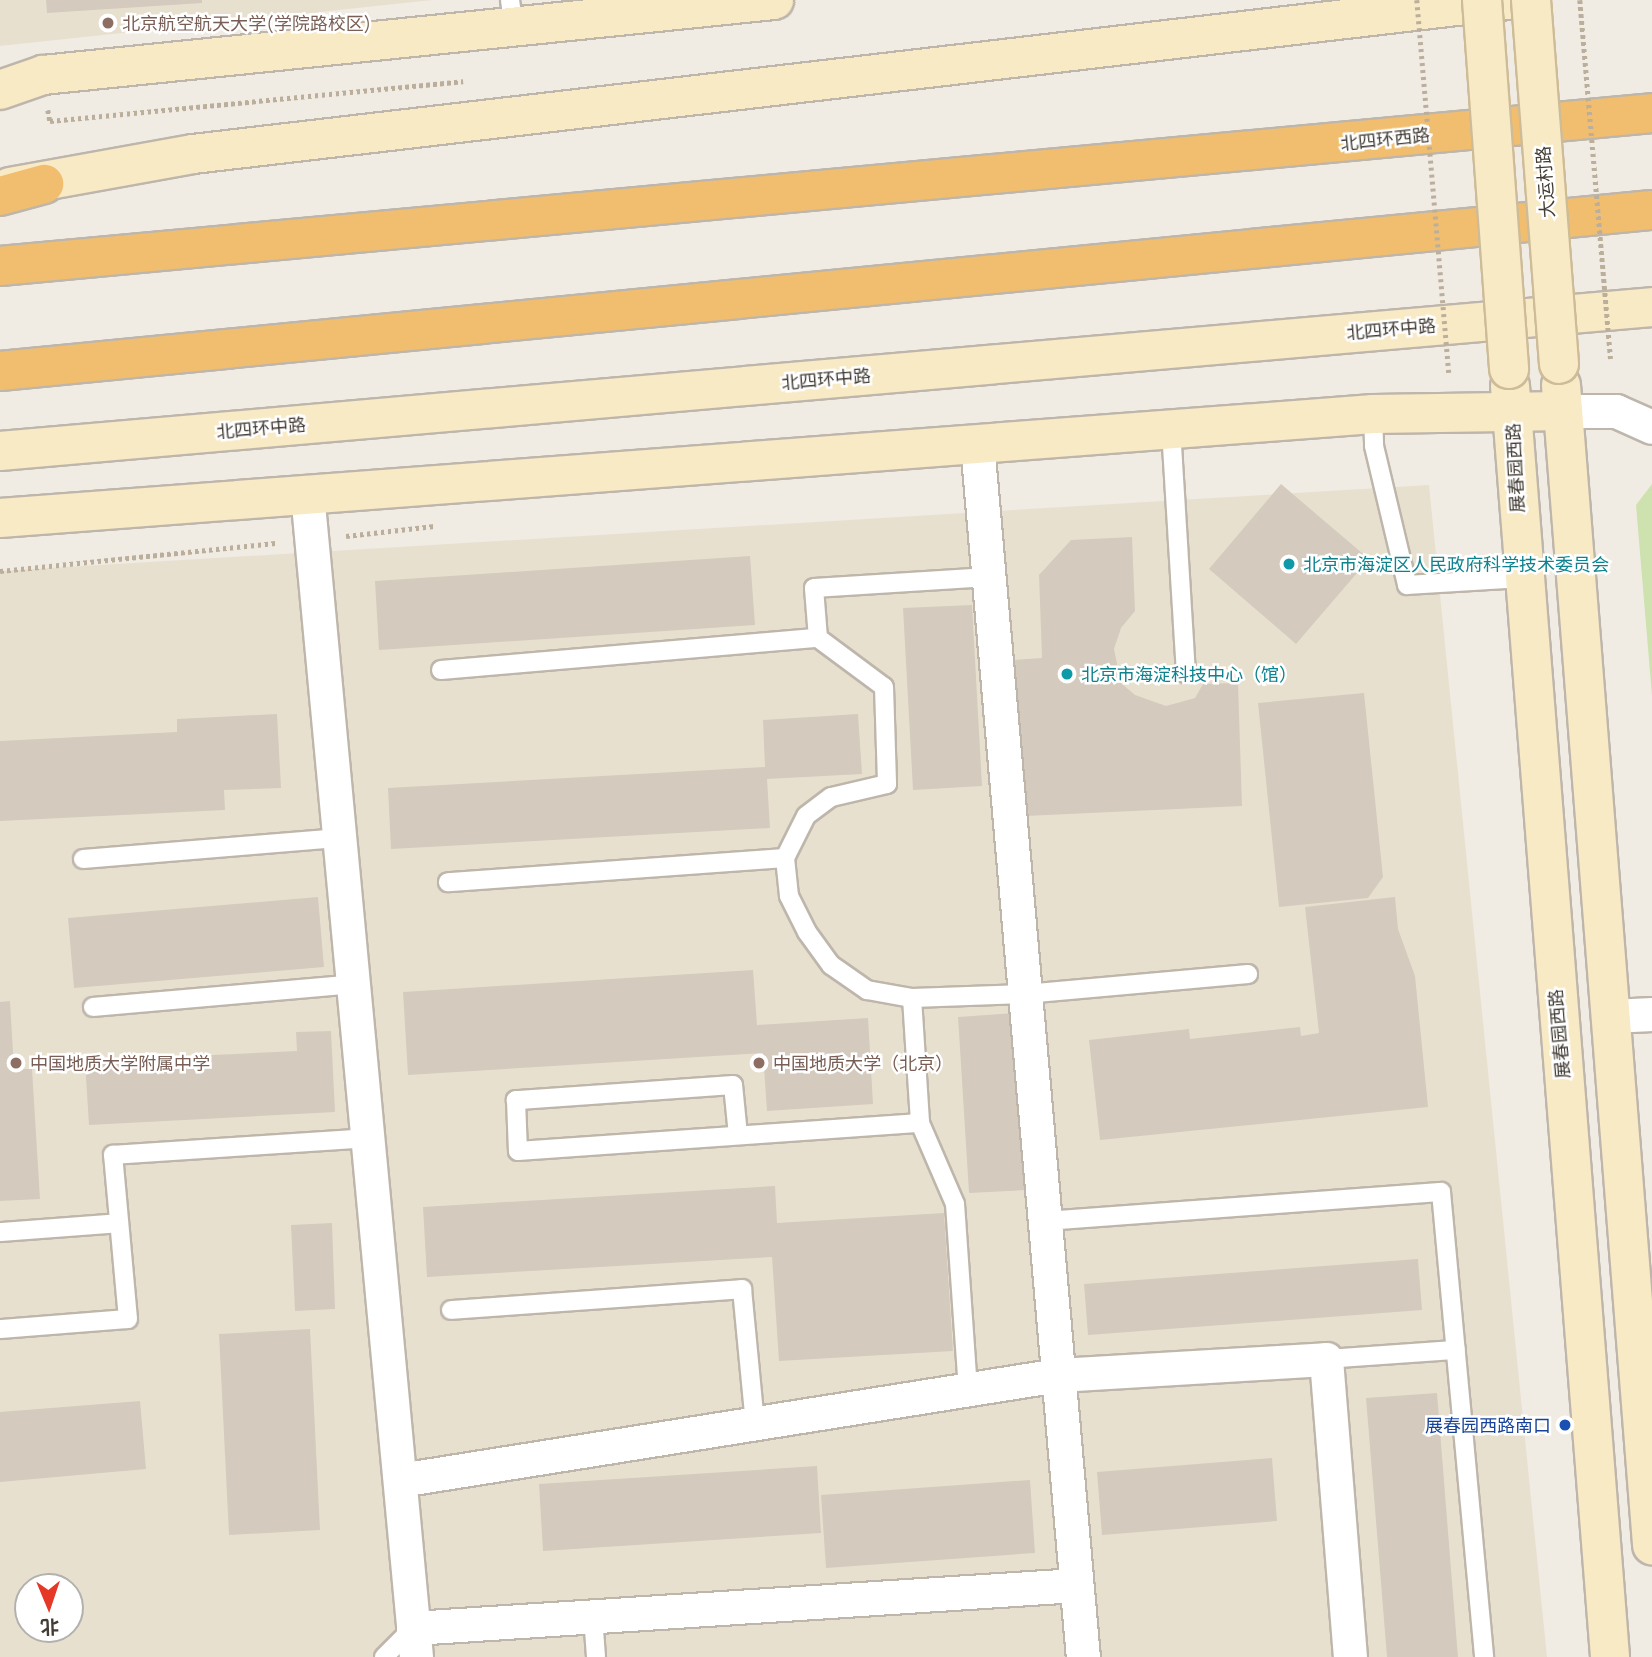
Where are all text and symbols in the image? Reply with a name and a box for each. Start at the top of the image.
place label: 北京航空航天大学(学院路校区) [122,12,371,34]
marker: 北京航空航天大学(学院路校区) [100,15,116,31]
street label: 北四环西路 [1339,124,1431,154]
street label: 大运村路 [1532,145,1558,219]
street label: 北四环中路 [1345,314,1437,344]
street label: 北四环中路 [780,364,872,394]
street label: 北四环中路 [215,413,307,443]
street label: 展春园西路 [1502,422,1528,514]
place label: 北京市海淀区人民政府科学技术委员会 [1303,553,1609,575]
marker: 北京市海淀区人民政府科学技术委员会 [1281,556,1297,572]
place label: 北京市海淀科技中心（馆） [1081,663,1297,685]
marker: 北京市海淀科技中心（馆） [1059,666,1075,682]
street label: 展春园西路 [1544,988,1574,1080]
place label: 中国地质大学附属中学 [30,1052,210,1074]
place label: 中国地质大学（北京） [773,1052,953,1074]
marker: 中国地质大学附属中学 [8,1055,24,1071]
marker: 中国地质大学（北京） [751,1055,767,1071]
place label: 展春园西路南口 [1425,1414,1551,1436]
marker: 展春园西路南口 [1557,1417,1573,1433]
north arrow [14,1573,84,1643]
text: 北 [40,1614,60,1640]

